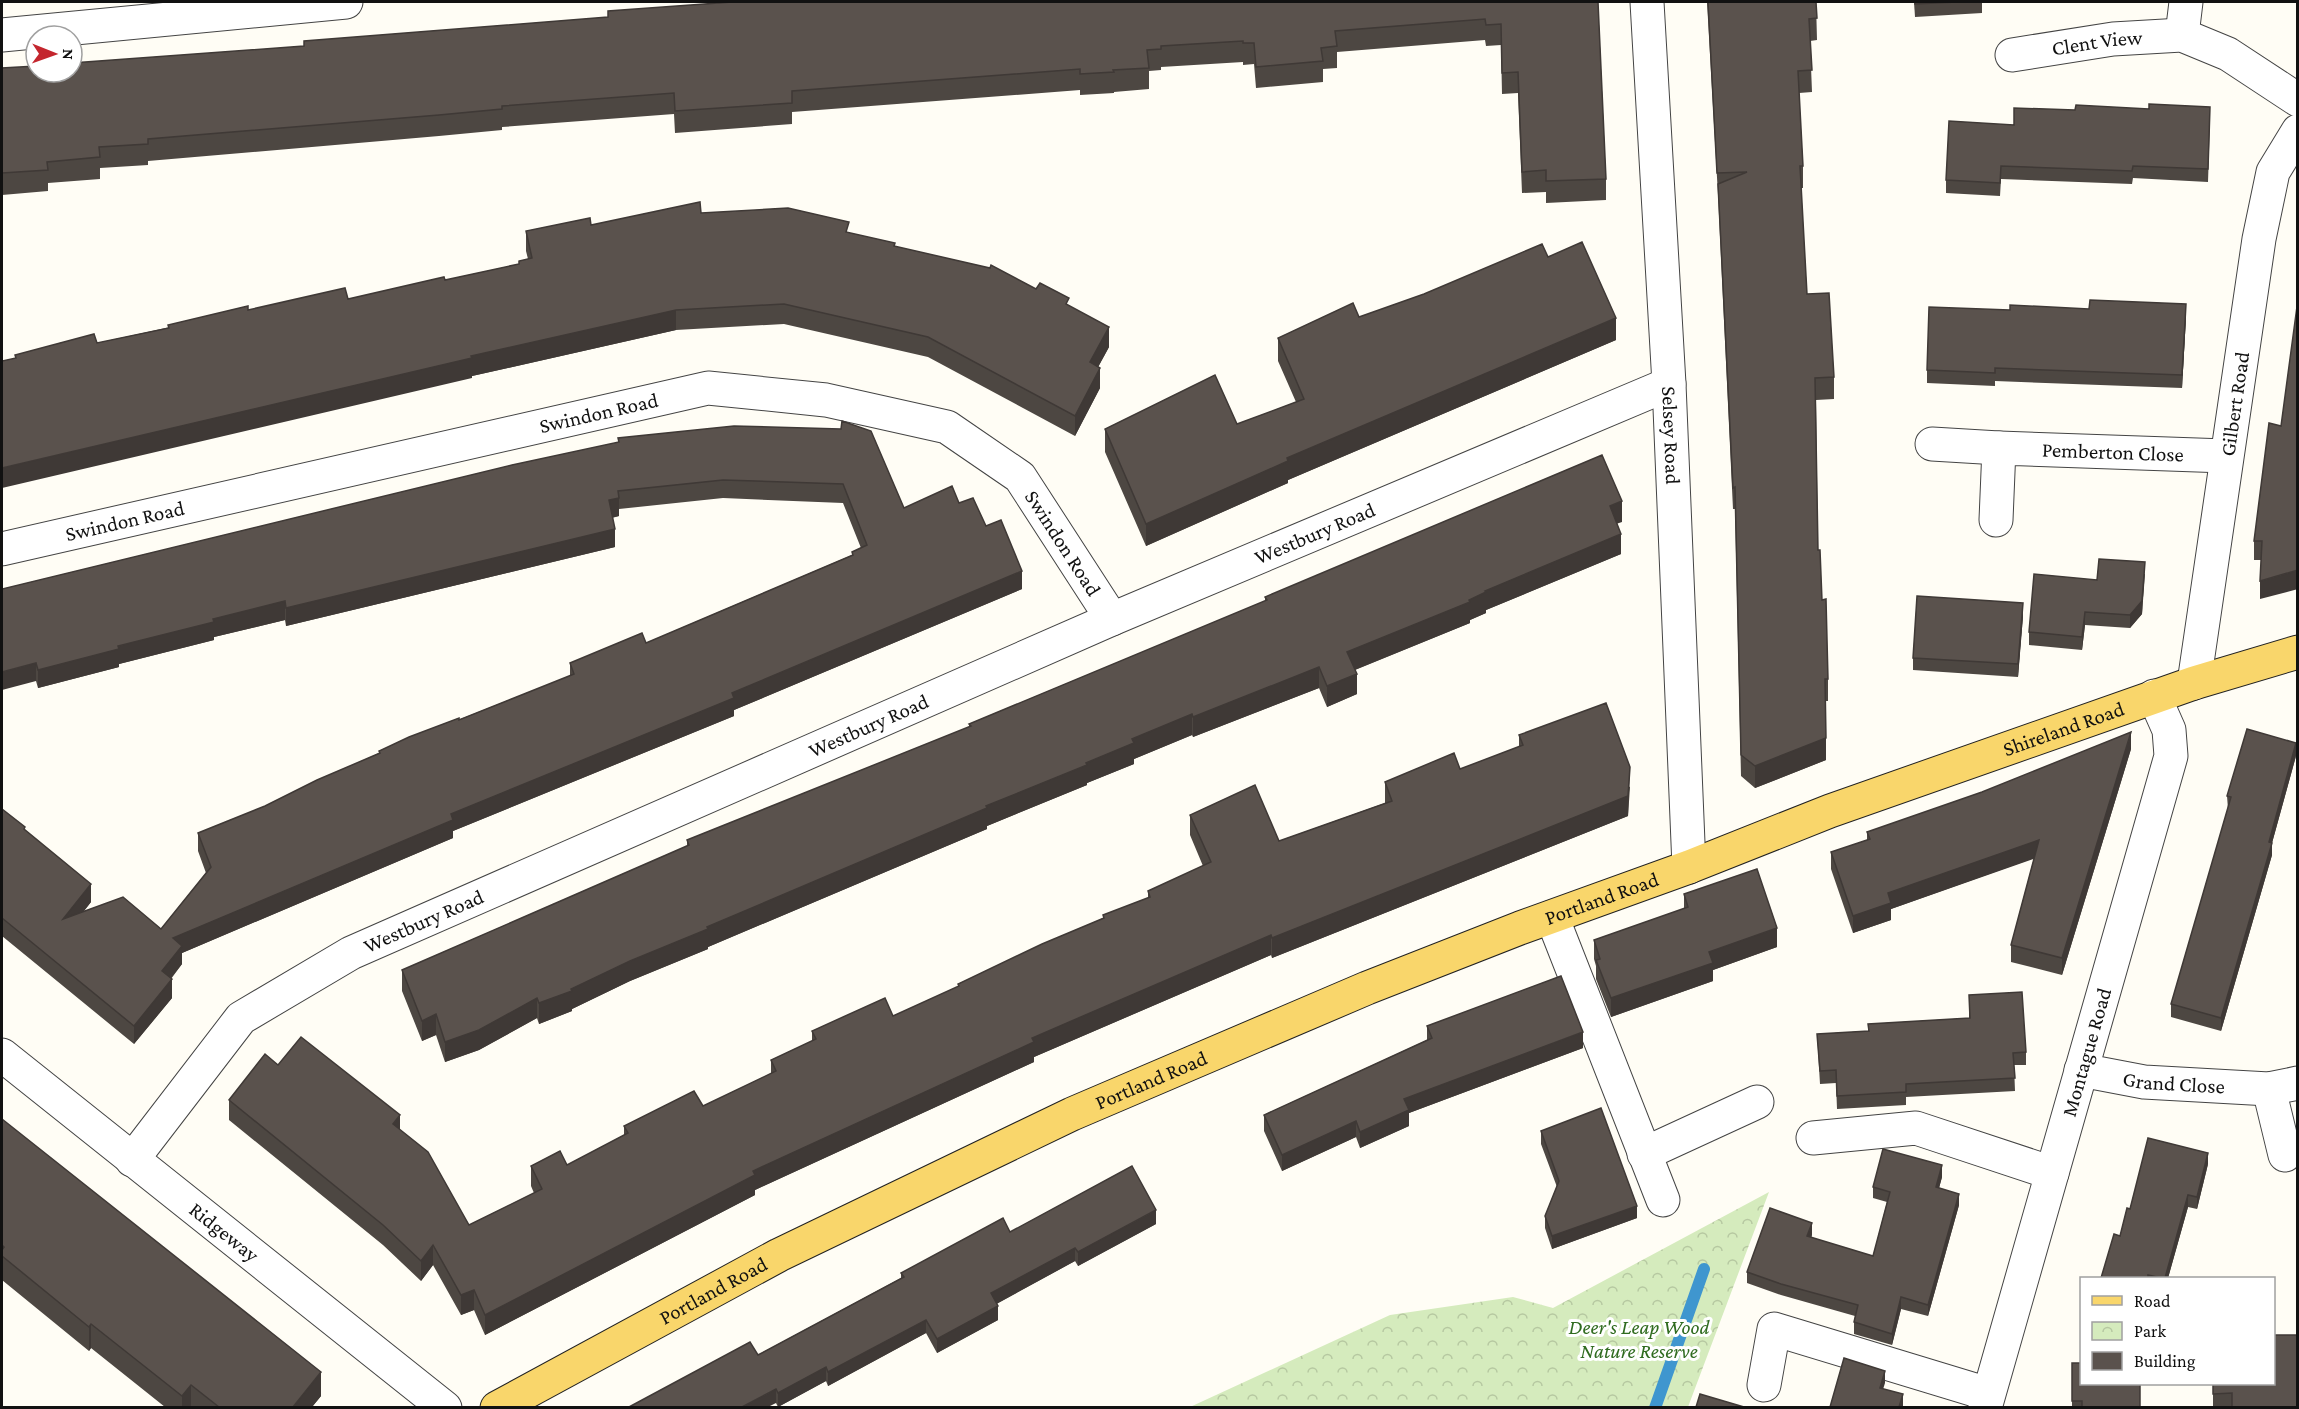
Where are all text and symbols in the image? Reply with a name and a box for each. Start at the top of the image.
north arrow [24,24,84,84]
street label: Clent View [2050,25,2143,61]
text: N [60,49,77,60]
street label: Gilbert Road [2215,350,2254,458]
street label: Selsey Road [1657,386,1685,485]
street label: Swindon Road [537,388,660,438]
street label: Pemberton Close [2041,438,2184,467]
street label: Swindon Road [1020,486,1106,601]
street label: Swindon Road [63,496,187,546]
street label: Westbury Road [1251,497,1379,569]
street label: Westbury Road [805,689,932,763]
street label: Shireland Road [2000,697,2127,761]
street label: Portland Road [1542,867,1662,930]
street label: Westbury Road [360,884,487,958]
street label: Montague Road [2057,985,2116,1119]
street label: Portland Road [1092,1046,1211,1115]
street label: Grand Close [2121,1066,2226,1099]
street label: Ridgeway [185,1197,264,1267]
street label: Portland Road [655,1252,771,1330]
legend [2080,1277,2275,1385]
text: Road [2134,1291,2171,1311]
park label: Deer's Leap Wood Nature Reserve [1569,1315,1711,1363]
text: Park [2134,1321,2166,1341]
text: Building [2134,1351,2196,1371]

